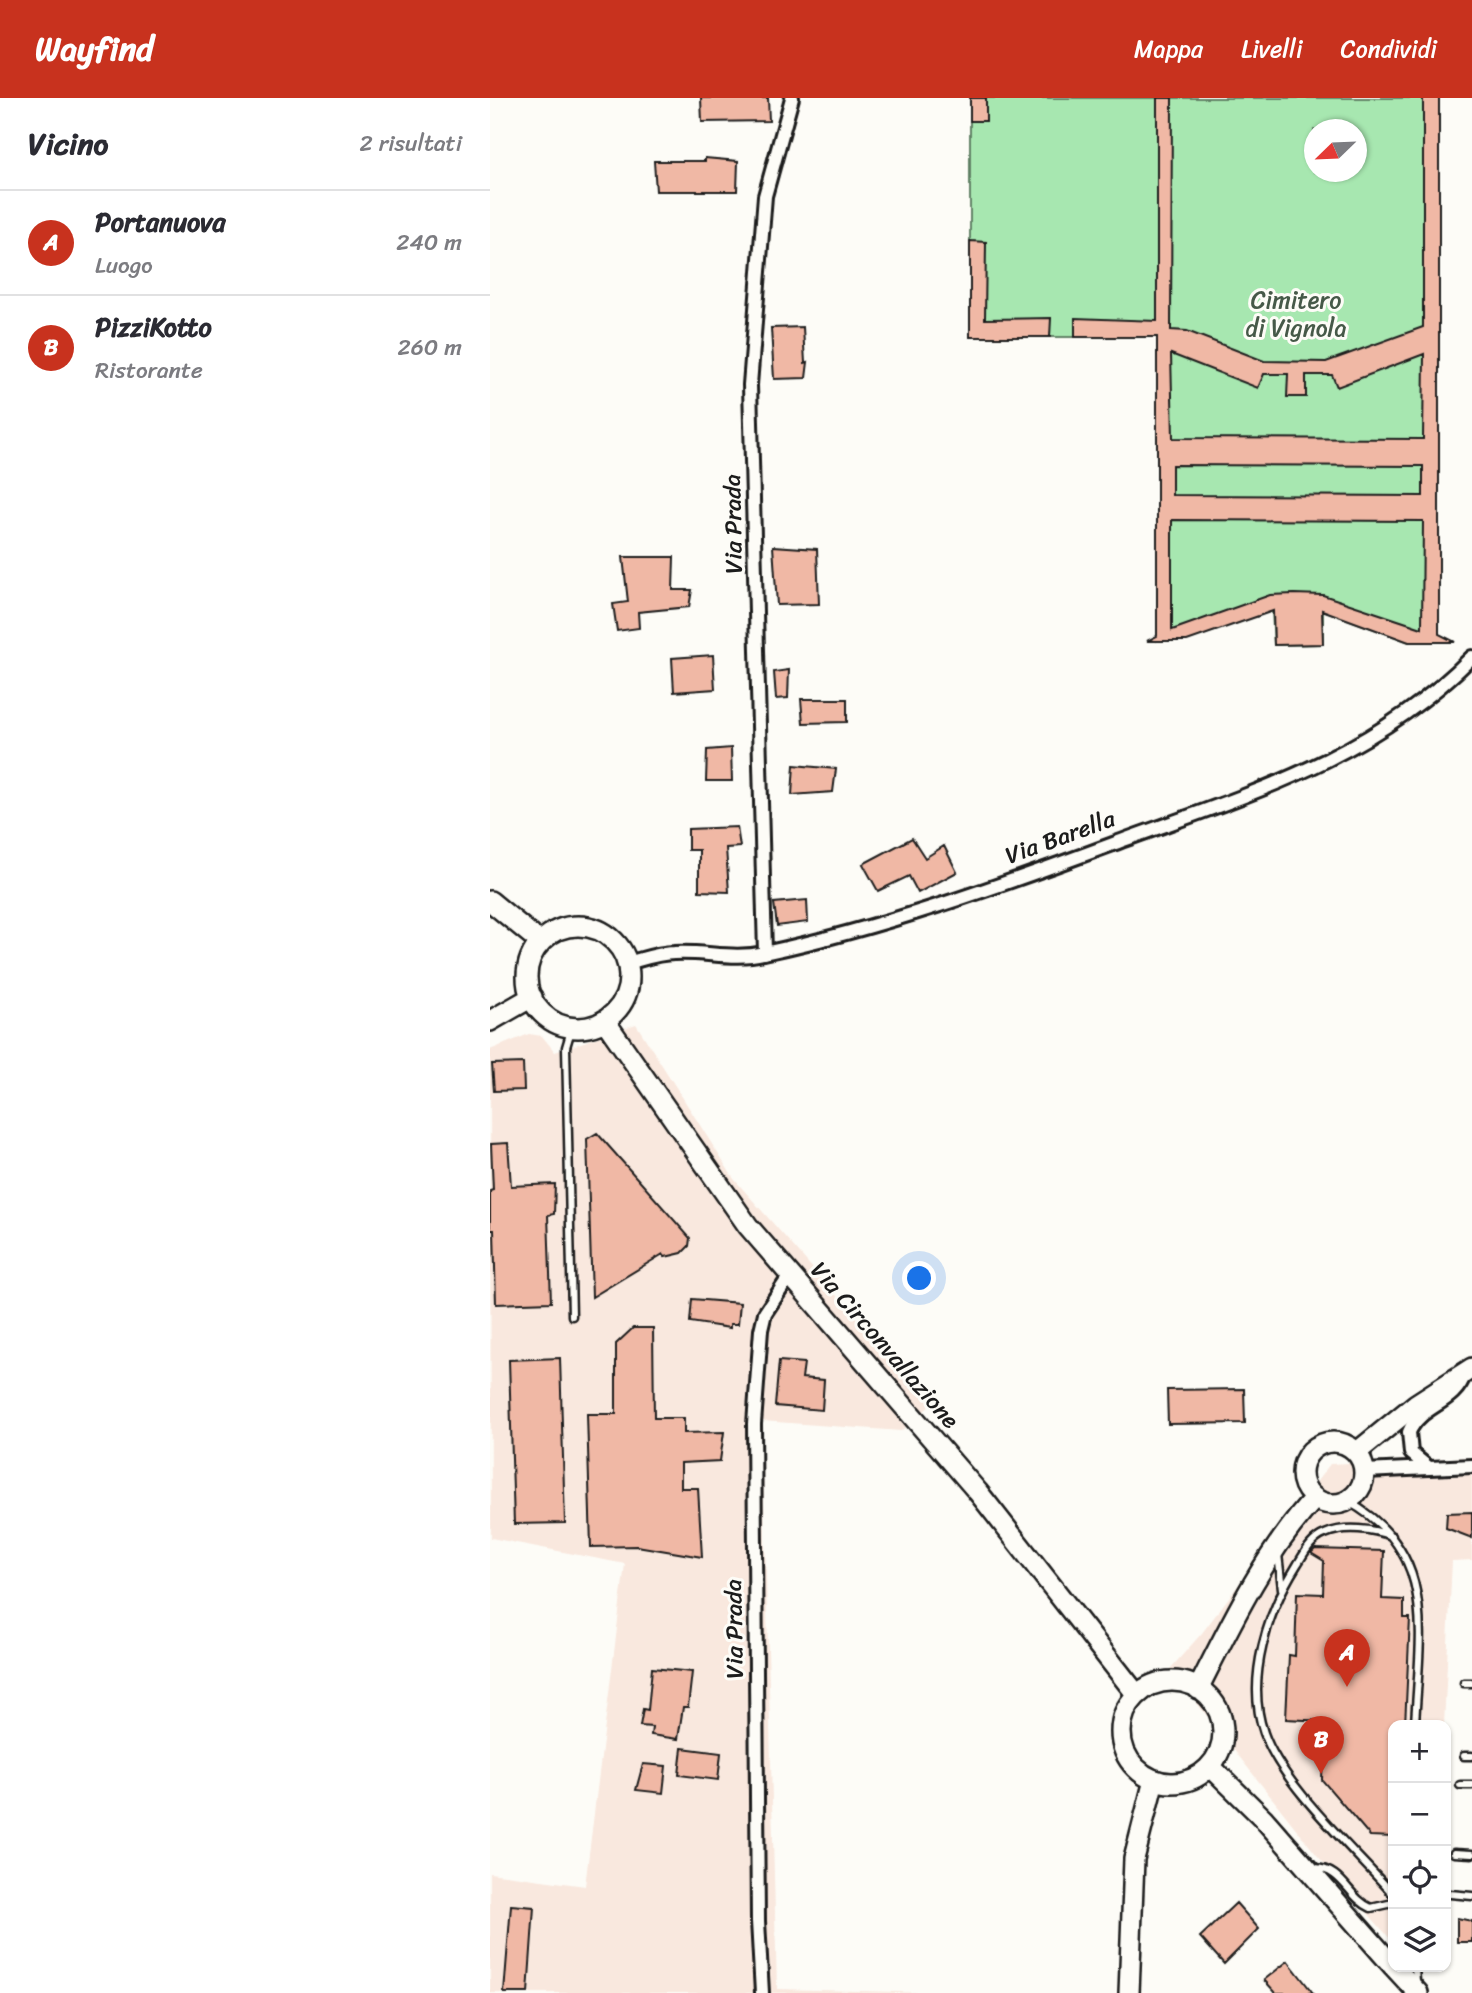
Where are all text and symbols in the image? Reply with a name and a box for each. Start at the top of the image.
text: Wayfind [35,20,154,78]
text: Mappa [1134,28,1203,70]
text: Livelli [1241,28,1303,70]
text: Condividi [1341,28,1437,70]
text: Vicino [28,117,108,171]
north arrow [1304,119,1367,182]
text: 2 risultati [360,123,462,164]
text: Portanuova [95,199,225,245]
text: A [43,222,59,263]
text: 240 m [396,222,462,263]
text: Luogo [95,245,153,286]
park label: Cimitero di Vignola [1246,279,1346,349]
text: PizziKotto [95,304,212,350]
text: B [44,327,58,368]
text: 260 m [397,327,462,368]
text: Ristorante [95,350,203,391]
street label: Via Prada [711,474,755,574]
street label: Via Barella [999,797,1122,876]
street label: Via Circonvallazione [800,1251,970,1439]
your location [902,1261,936,1295]
street label: Via Prada [712,1579,756,1679]
pin: A [1324,1629,1370,1687]
pin: B [1298,1716,1344,1774]
map controls [1388,1720,1451,1972]
button: + [1388,1720,1451,1783]
button: − [1388,1783,1451,1846]
button: locate [1388,1846,1451,1909]
button: layers [1388,1909,1451,1972]

